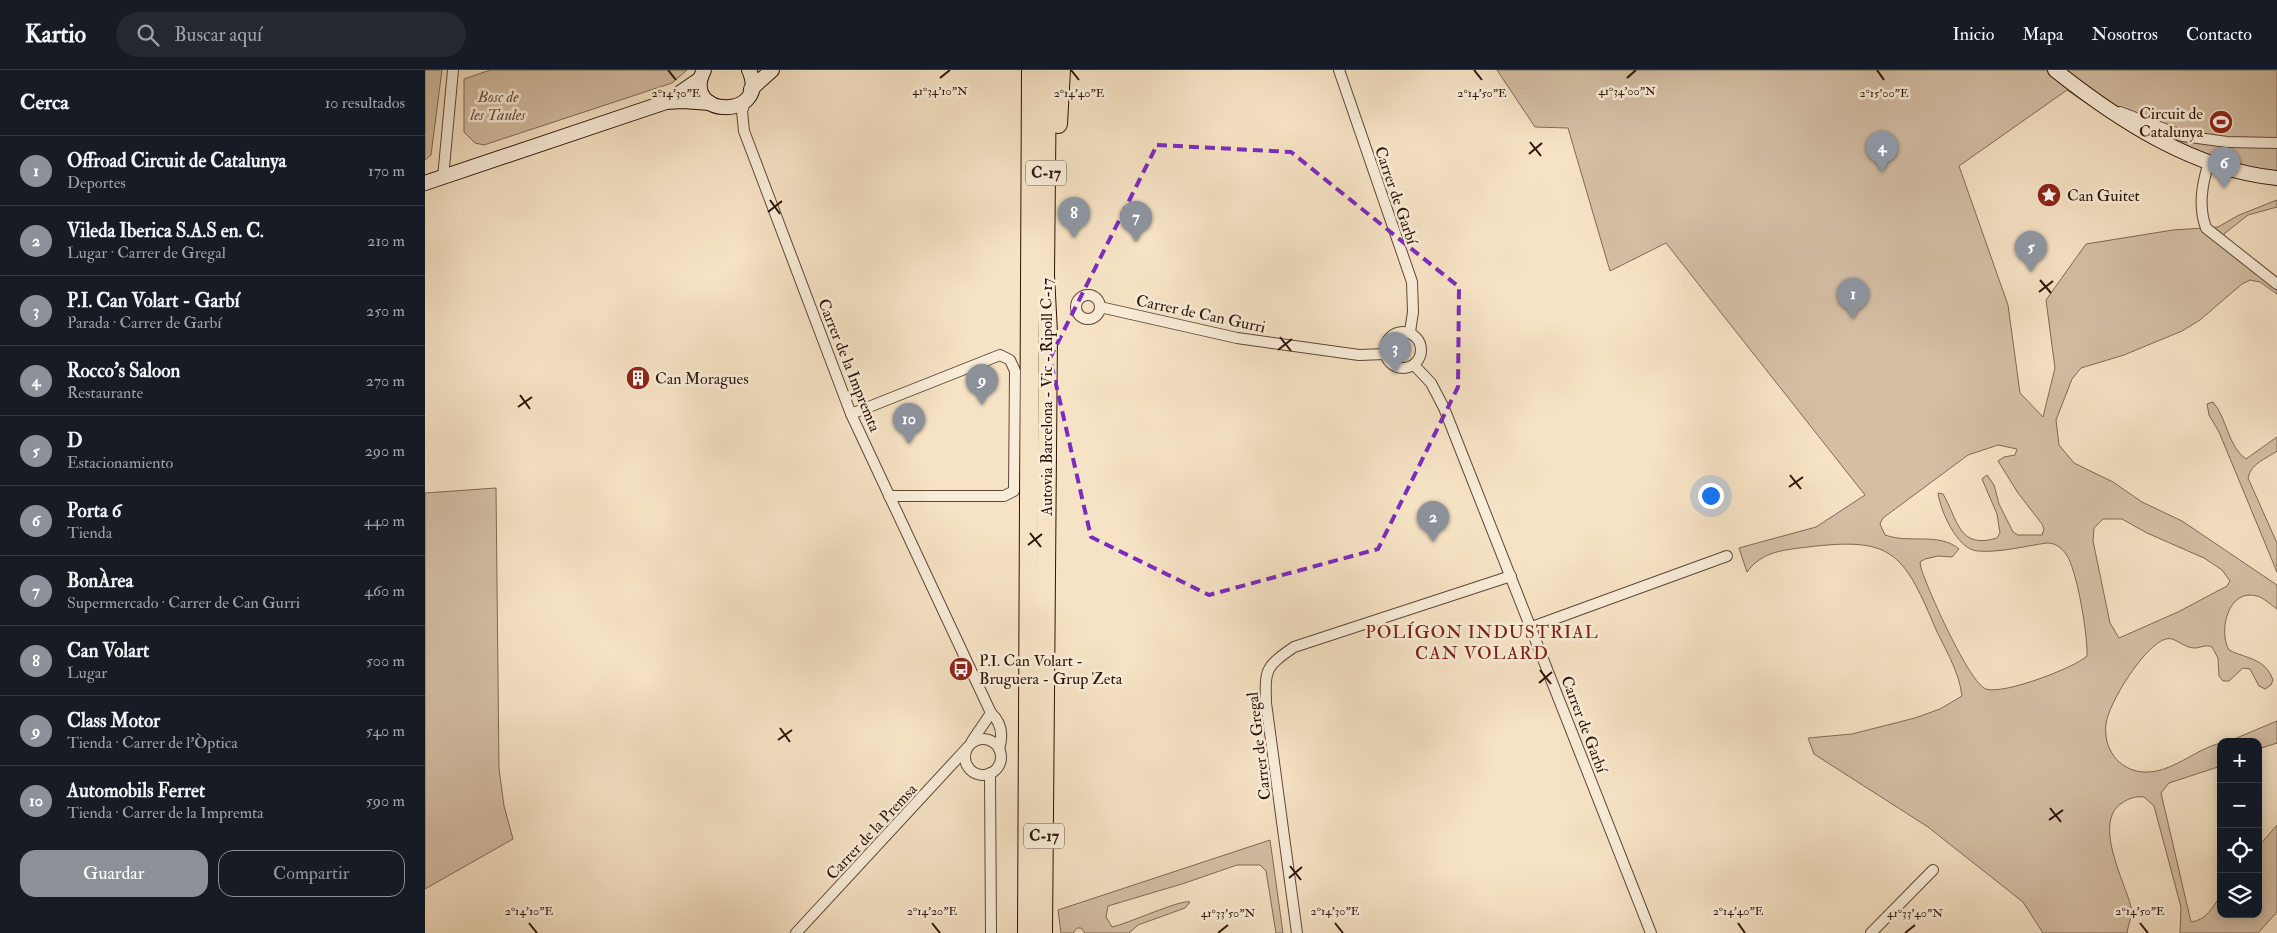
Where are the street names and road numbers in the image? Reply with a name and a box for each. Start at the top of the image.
street label: Carrer de Garbí [1370,144,1423,248]
road number: C-17 [1026,160,1066,186]
street label: Autovia Barcelona - Vic - Ripoll C-17 [1037,277,1058,517]
street label: Carrer de Can Gurri [1134,290,1267,337]
street label: Carrer de la Impremta [812,296,885,436]
street label: Carrer de Garbí [1556,673,1612,777]
street label: Carrer de Gregal [1242,691,1276,801]
street label: Carrer de la Premsa [822,779,922,884]
road number: C-17 [1024,824,1064,848]

